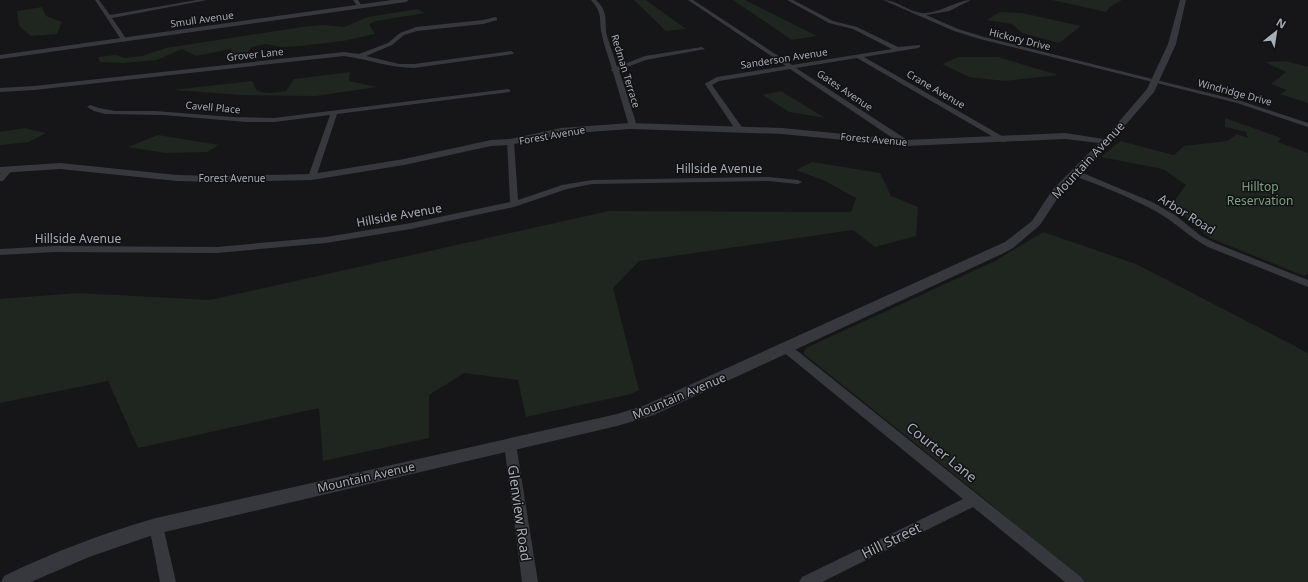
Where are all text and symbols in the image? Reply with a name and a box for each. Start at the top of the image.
street label: Smull Avenue [169,8,235,30]
north arrow [1256,12,1296,52]
text: N [1274,14,1289,32]
street label: Hickory Drive [988,25,1052,53]
street label: Redman Terrace [608,32,644,110]
street label: Grover Lane [226,44,285,64]
street label: Sanderson Avenue [739,44,829,72]
street label: Gates Avenue [814,66,876,114]
street label: Crane Avenue [904,67,968,112]
street label: Windridge Drive [1196,75,1274,109]
street label: Cavell Place [185,98,241,116]
street label: Mountain Avenue [1048,118,1128,202]
street label: Forest Avenue [518,122,587,148]
street label: Forest Avenue [840,129,908,149]
street label: Hillside Avenue [676,160,762,177]
street label: Forest Avenue [199,171,266,185]
park label: Hilltop Reservation [1227,178,1293,209]
street label: Arbor Road [1155,190,1219,238]
street label: Hillside Avenue [355,199,443,231]
street label: Hillside Avenue [35,230,121,247]
street label: Mountain Avenue [630,369,728,423]
street label: Courter Lane [903,418,981,486]
street label: Mountain Avenue [315,457,417,497]
street label: Glenview Road [504,464,536,562]
street label: Hill Street [858,517,924,563]

